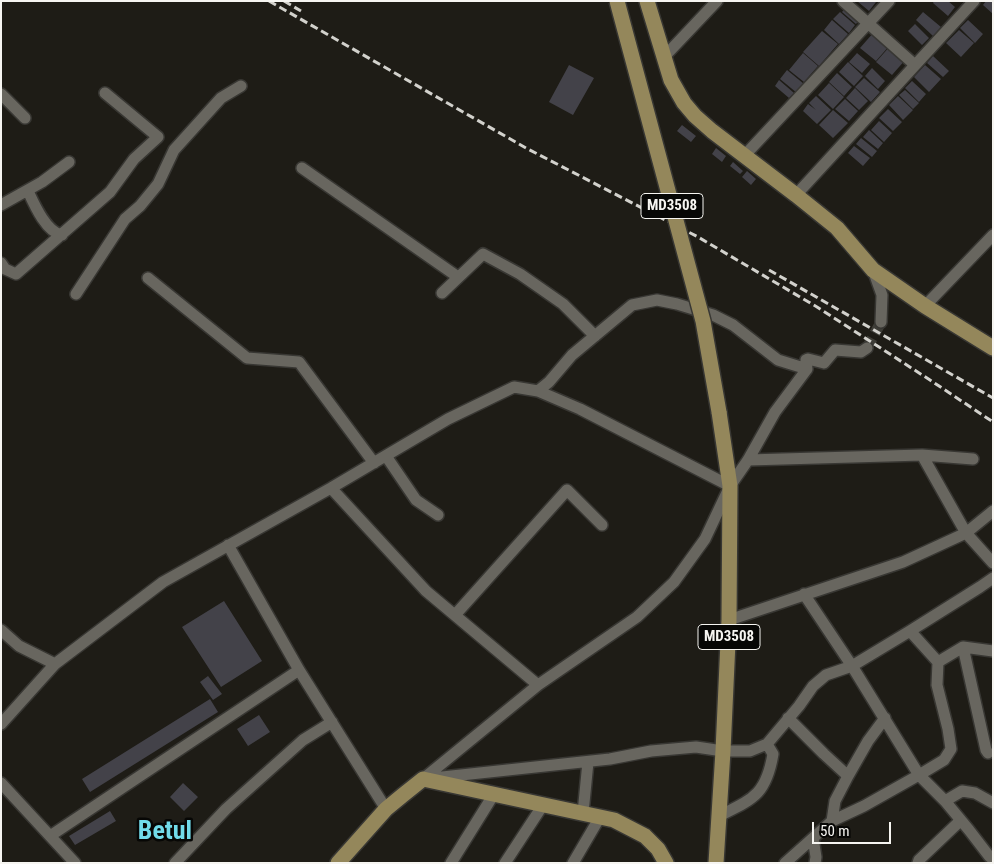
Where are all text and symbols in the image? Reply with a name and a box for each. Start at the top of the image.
road number: MD3508 [641,194,703,218]
road number: MD3508 [698,624,760,650]
scale bar [814,812,893,844]
district label: Betul [138,816,192,848]
text: 50 m [820,822,850,840]

